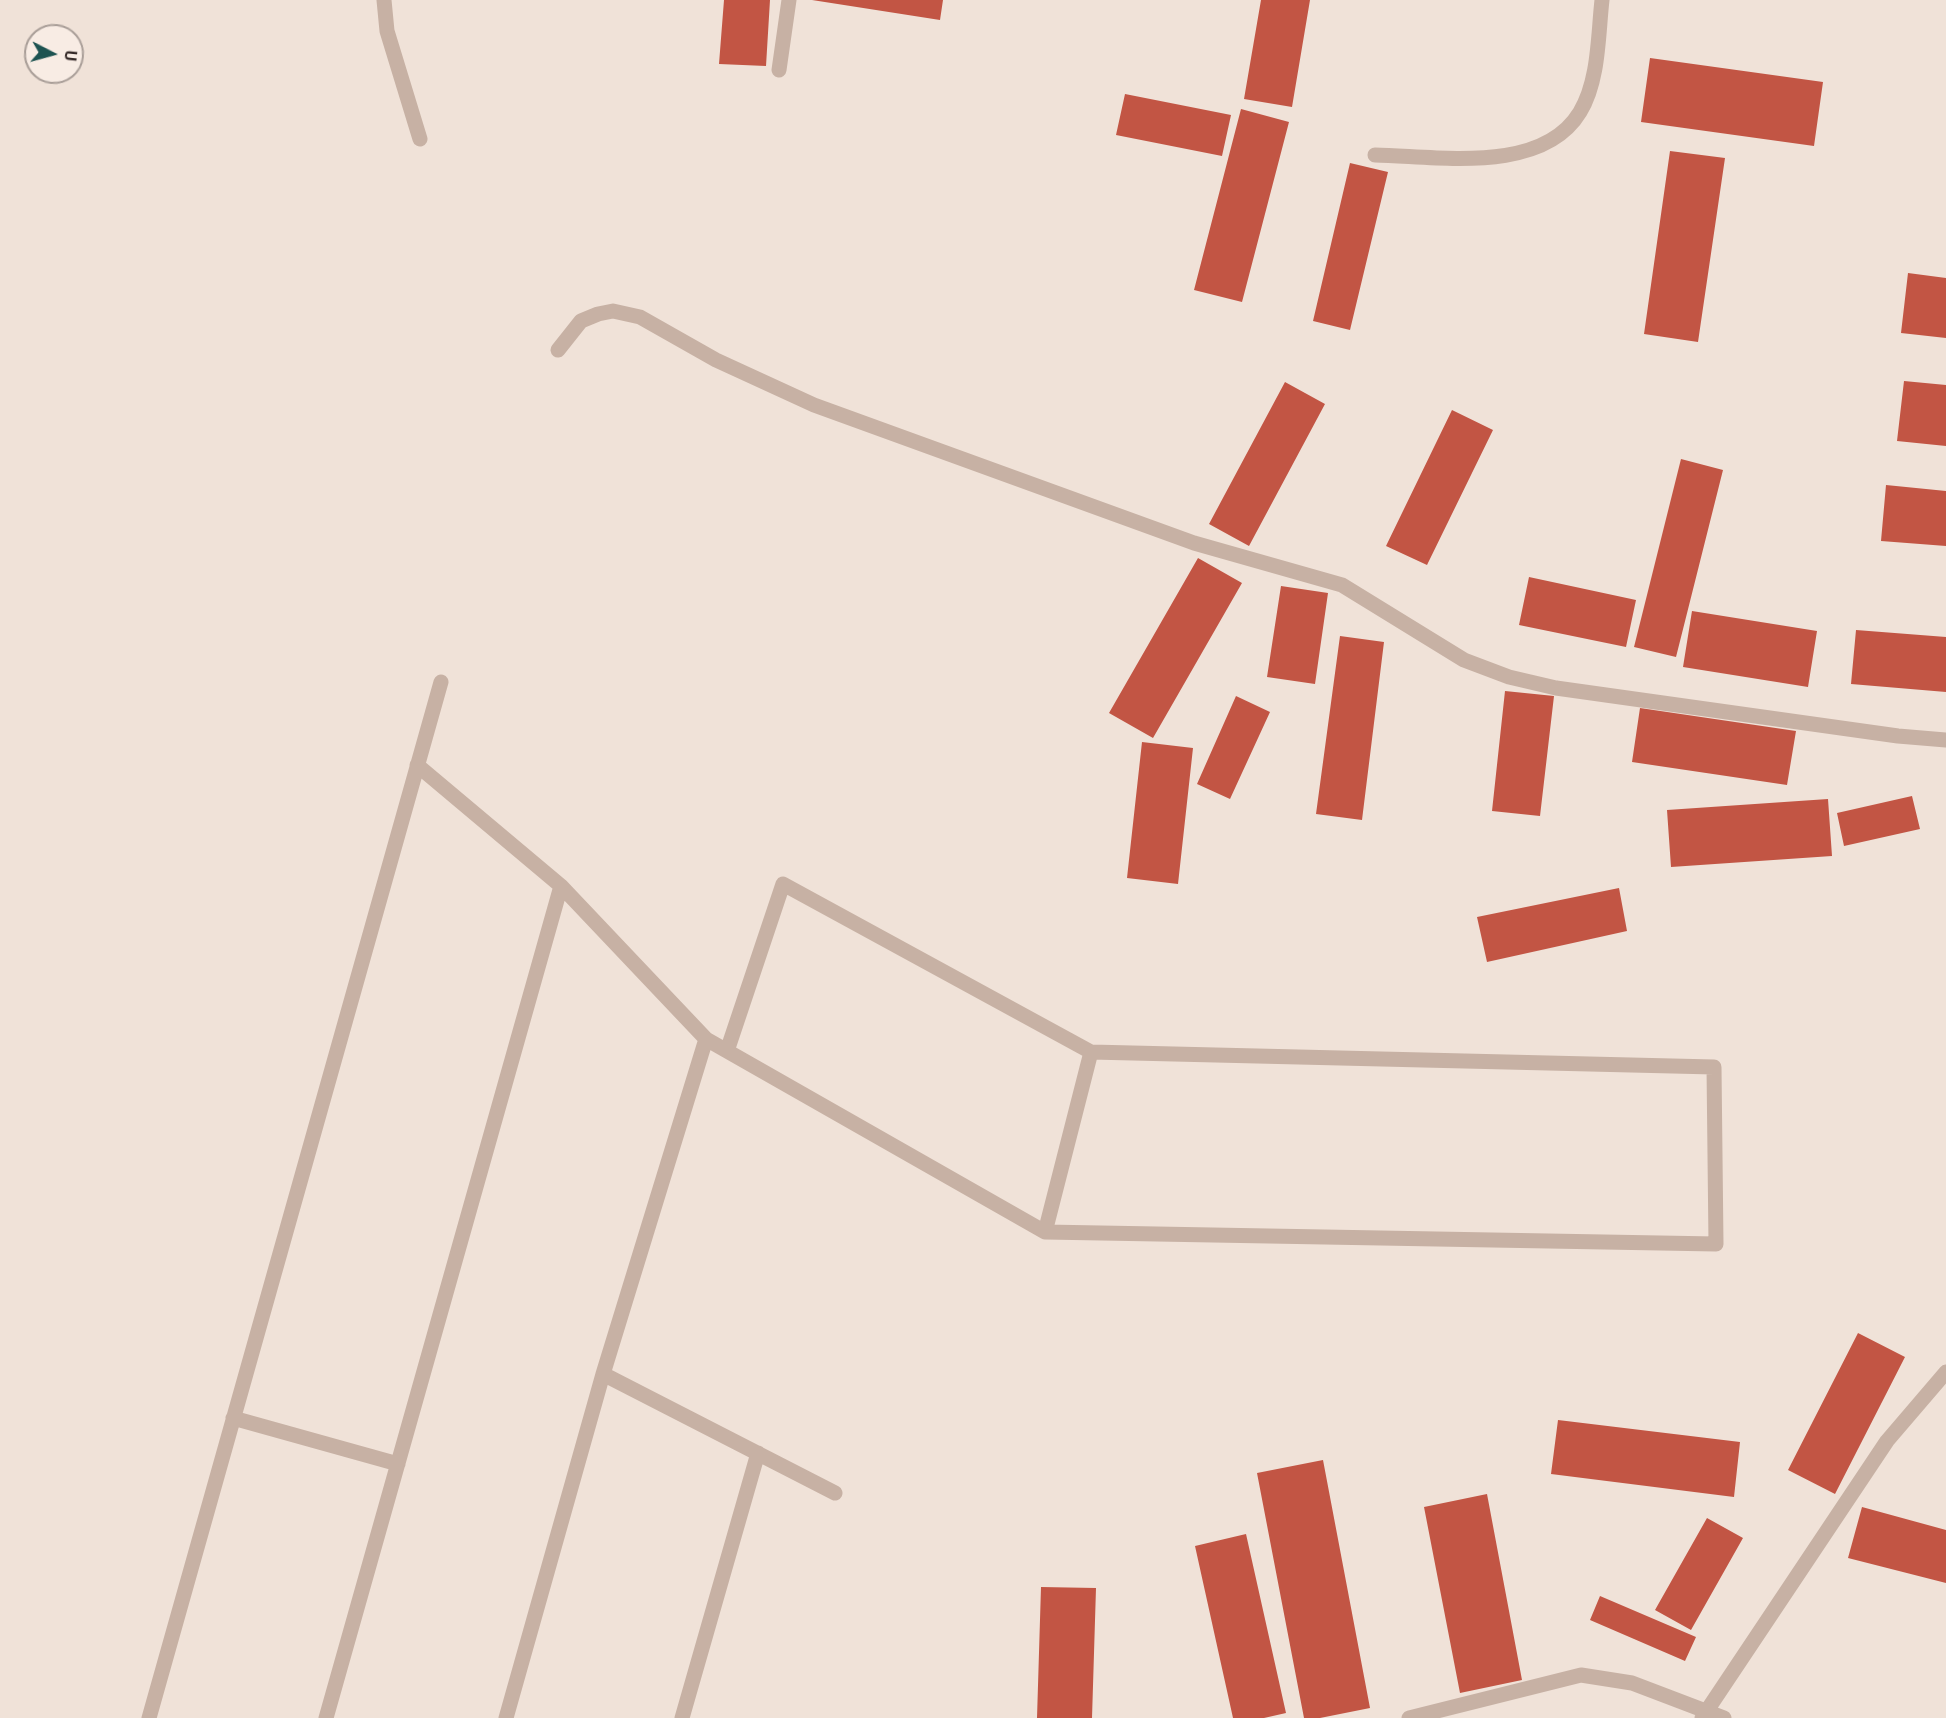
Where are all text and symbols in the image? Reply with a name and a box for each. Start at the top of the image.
north arrow [24,24,84,84]
text: U [60,49,80,62]

